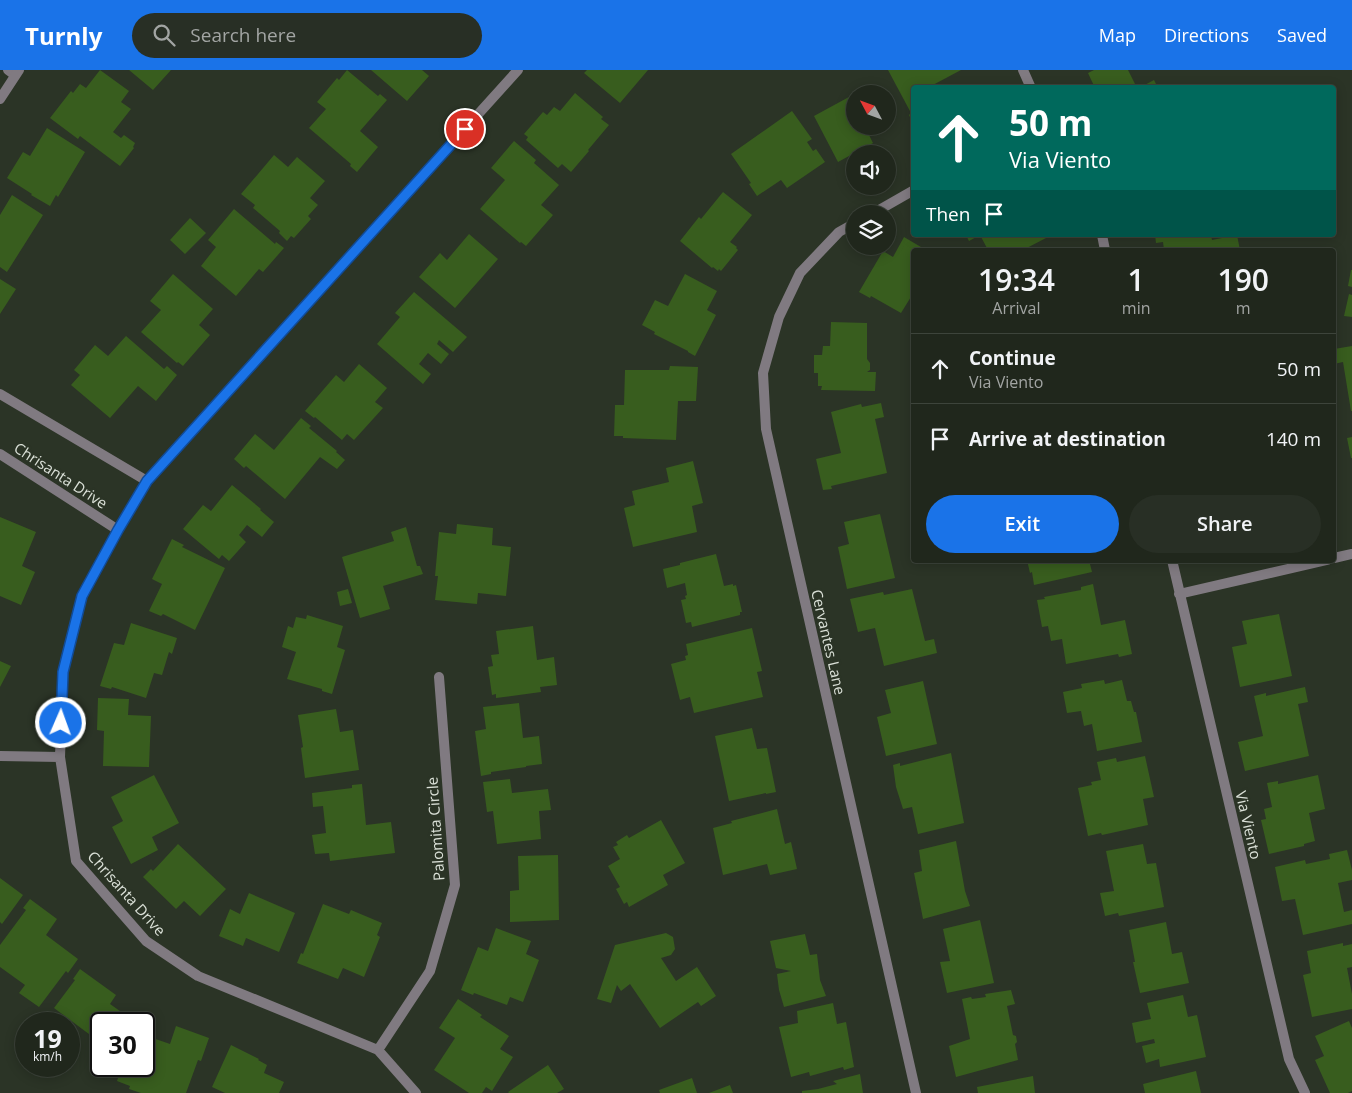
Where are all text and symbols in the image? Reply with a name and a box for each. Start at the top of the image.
search box [132,13,482,58]
text: Turnly [25,19,102,52]
icon: search [150,21,178,49]
text: Search here [190,22,296,48]
text: Map [1099,23,1136,47]
text: Directions [1164,23,1249,47]
text: Saved [1277,23,1327,47]
north arrow [846,85,896,135]
map controls [846,85,896,255]
text: 50 m [1009,99,1092,146]
icon: ahead [926,105,991,170]
pin [444,108,486,150]
icon: arrive [451,115,479,143]
text: Via Viento [1009,144,1111,174]
button: sound [846,145,896,195]
icon: arrive [980,200,1008,228]
text: Then [926,201,970,227]
button: layers [846,205,896,255]
text: 19:34 [978,259,1055,300]
text: 1 [1128,259,1145,300]
text: 190 [1218,259,1269,300]
text: Arrival [992,297,1041,319]
text: min [1122,297,1151,319]
text: m [1236,297,1251,319]
text: Continue [969,345,1056,371]
icon: ahead [926,355,954,383]
text: 50 m [1277,356,1321,382]
text: Via Viento [969,371,1043,393]
icon: arrive [926,425,954,453]
text: Arrive at destination [969,426,1166,452]
text: 140 m [1266,426,1321,452]
street label: Chrisanta Drive [10,437,112,513]
button: Exit [926,495,1119,553]
button: Share [1129,495,1321,553]
street label: Cervantes Lane [807,587,851,697]
position arrow [34,696,86,748]
street label: Palomita Circle [421,776,449,882]
street label: Via Viento [1231,789,1267,861]
street label: Chrisanta Drive [84,846,170,940]
speed limit sign: 30 [90,1012,155,1077]
text: 19 [33,1021,62,1055]
text: km/h [33,1048,62,1065]

